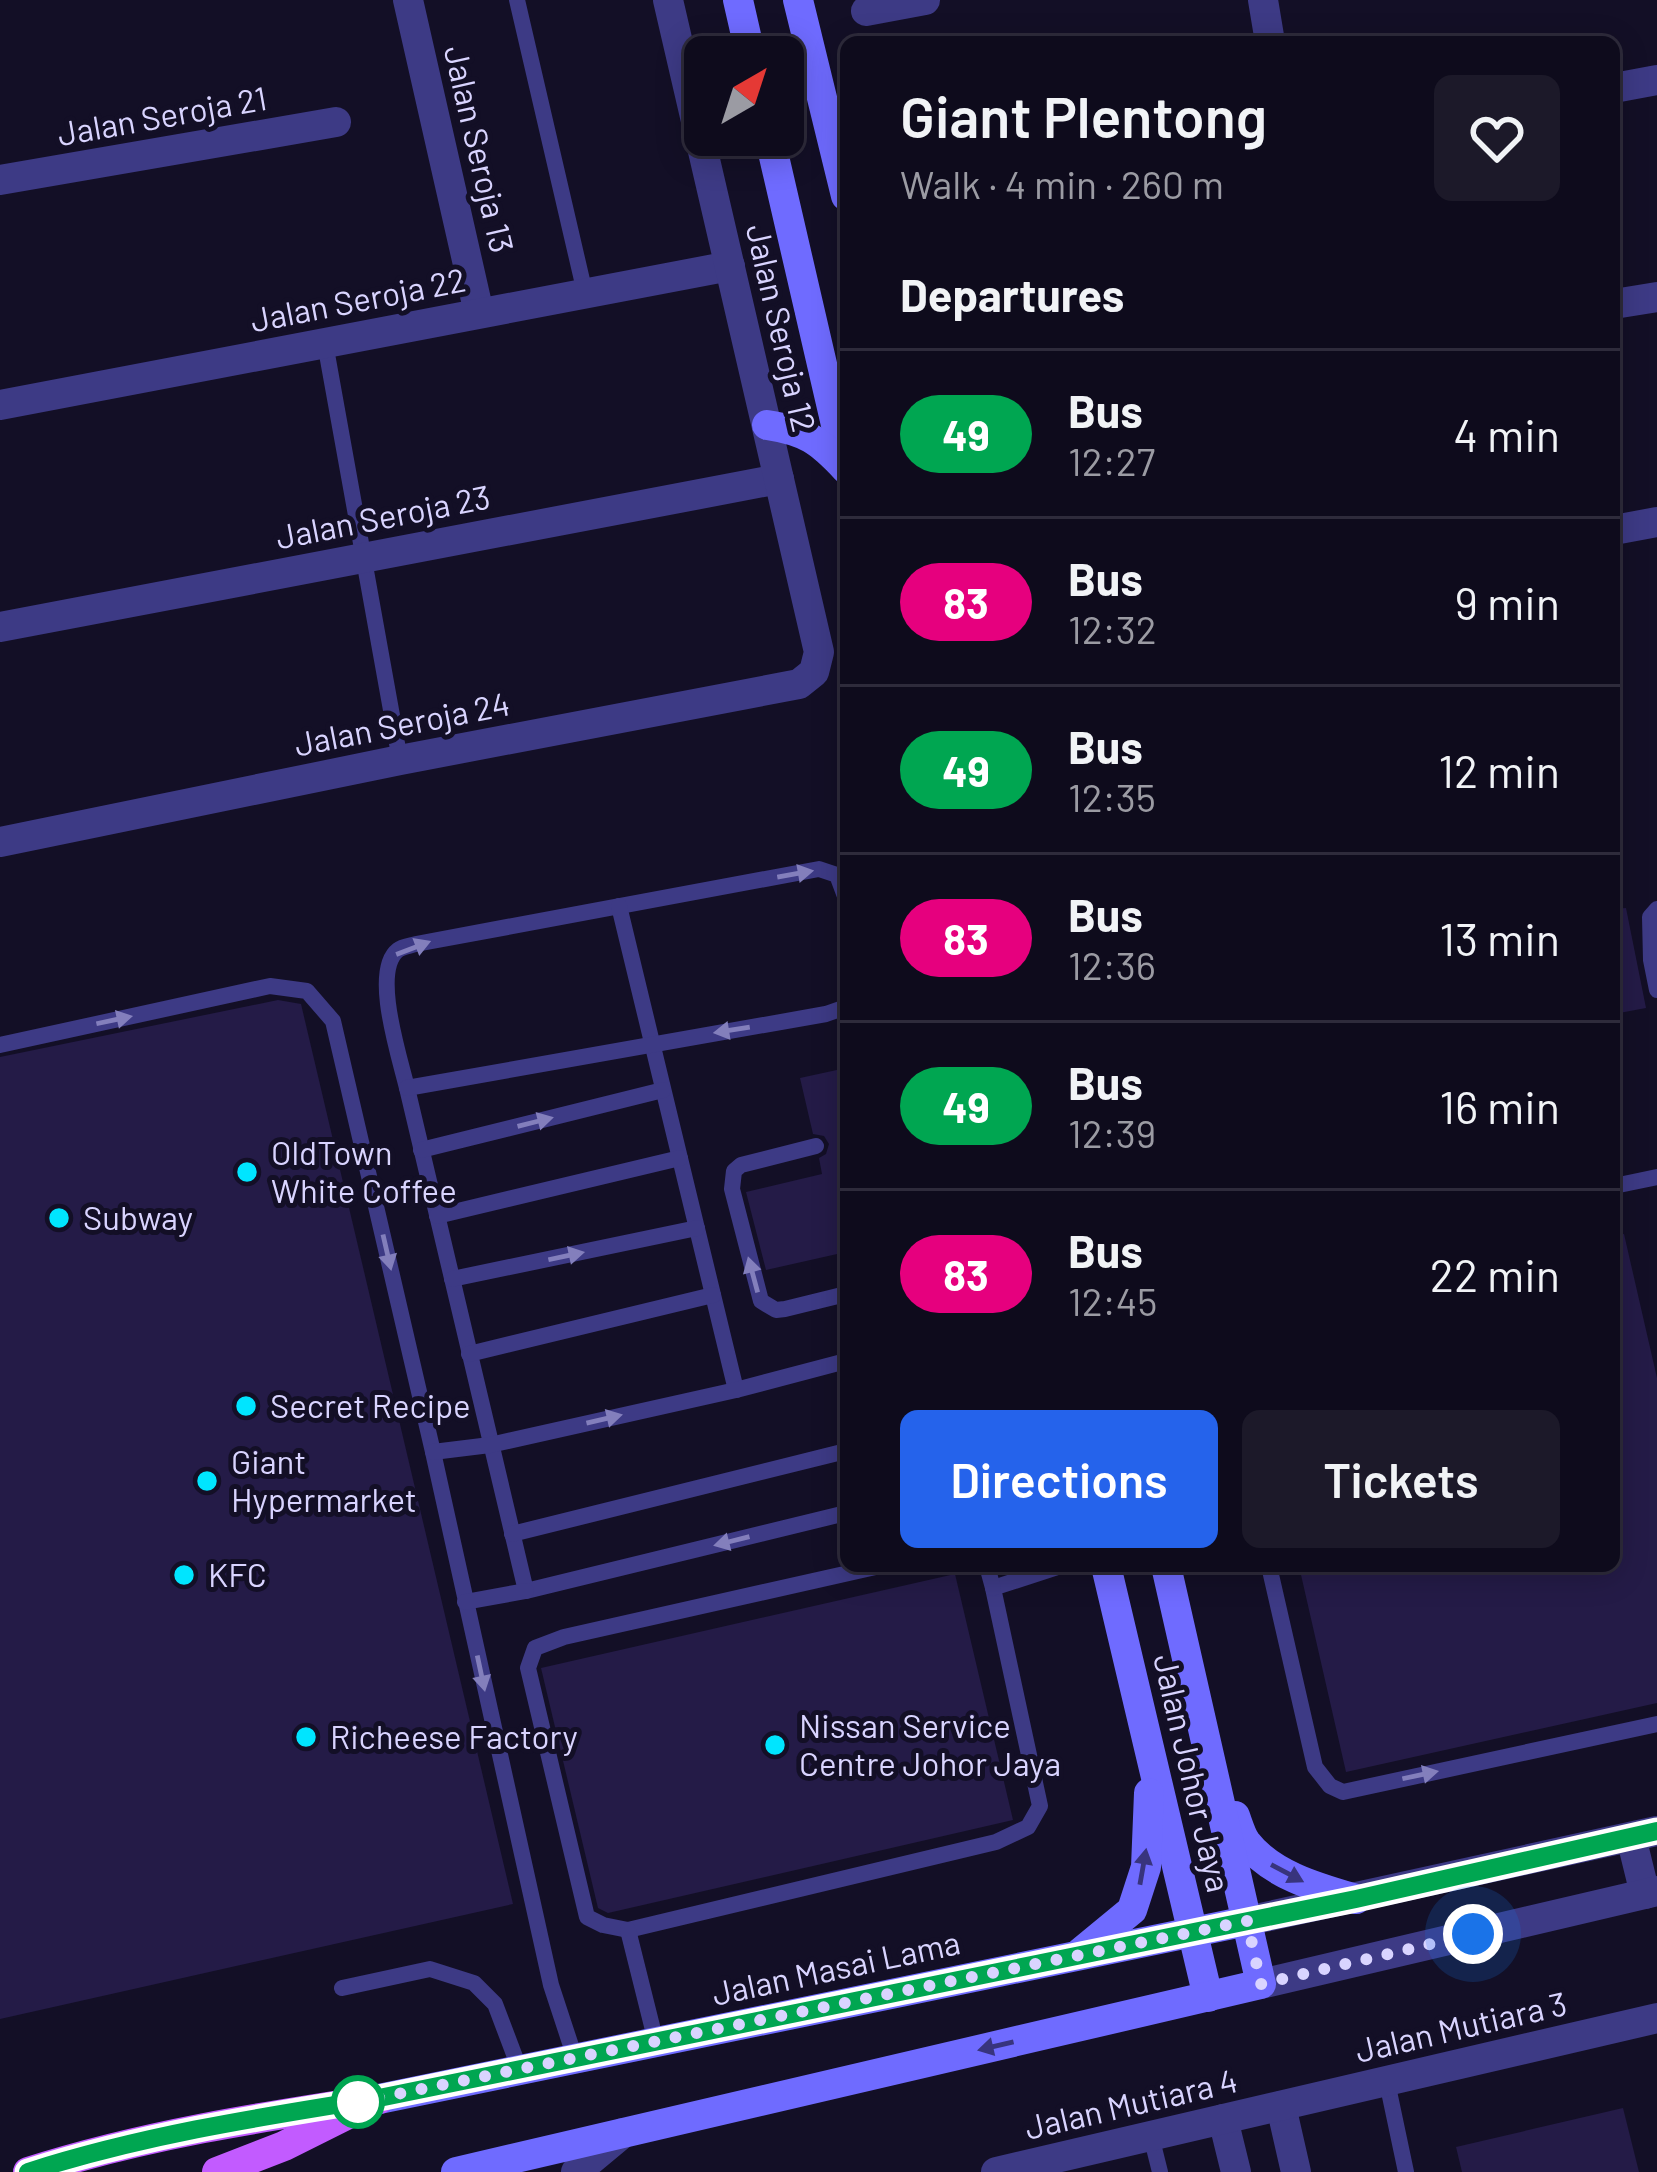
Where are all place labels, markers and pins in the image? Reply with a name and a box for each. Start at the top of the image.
place label: OldTown White Coffee [271,1132,457,1210]
marker: OldTown White Coffee [234,1159,260,1185]
place label: Subway [83,1197,193,1237]
marker: Subway [46,1205,72,1231]
place label: Secret Recipe [270,1385,471,1425]
marker: Secret Recipe [233,1393,259,1419]
place label: Giant Hypermarket [231,1441,417,1519]
marker: Giant Hypermarket [194,1468,220,1494]
place label: KFC [208,1554,267,1594]
marker: KFC [171,1562,197,1588]
place label: Nissan Service Centre Johor Jaya [799,1705,1061,1783]
place label: Richeese Factory [330,1716,578,1756]
marker: Richeese Factory [293,1724,319,1750]
marker: Nissan Service Centre Johor Jaya [762,1732,788,1758]
unlabelled marker [333,2077,383,2127]

